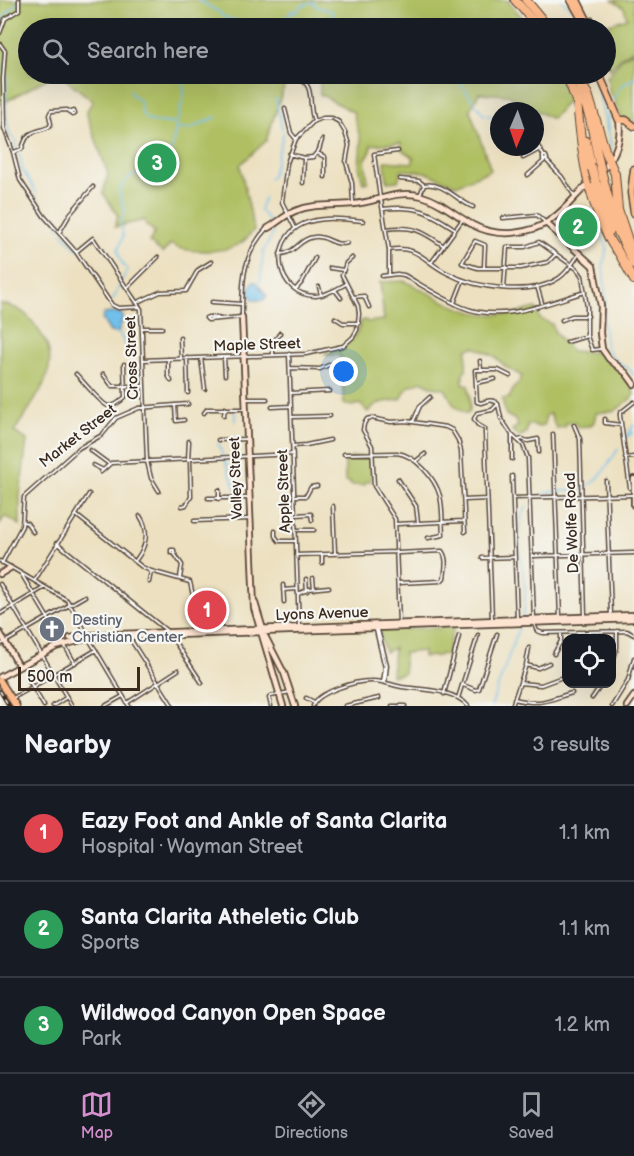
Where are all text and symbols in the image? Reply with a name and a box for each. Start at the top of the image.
search box [18,18,616,84]
icon: search [39,35,72,68]
text: Search here [87,38,209,65]
north arrow [490,102,544,156]
pin: 3 [138,140,176,186]
pin: 2 [558,204,598,250]
street label: Cross Street [121,315,143,400]
street label: Maple Street [213,334,301,356]
your location [329,357,358,386]
street label: Market Street [36,400,121,472]
street label: Valley Street [225,436,247,520]
street label: Apple Street [273,448,295,533]
street label: De Wolfe Road [561,472,583,574]
pin: 1 [188,588,226,632]
street label: Lyons Avenue [275,603,369,625]
place label: Destiny Christian Center [72,611,183,647]
church icon: Destiny Christian Center [37,614,67,644]
map controls [562,634,616,688]
button: locate [562,634,616,688]
scale bar [18,664,140,692]
text: 500 m [27,668,73,687]
text: Nearby [24,730,111,761]
text: 3 results [532,733,610,757]
text: Eazy Foot and Ankle of Santa Clarita [81,808,447,835]
text: 1 [39,821,48,845]
text: 1.1 km [559,821,610,845]
text: Hospital · Wayman Street [81,835,303,859]
text: Santa Clarita Atheletic Club [81,904,359,931]
text: 2 [38,917,49,941]
text: 1.1 km [559,917,610,941]
text: Sports [81,931,139,955]
text: Wildwood Canyon Open Space [81,1000,386,1027]
text: 3 [38,1013,49,1037]
text: 1.2 km [555,1013,610,1037]
text: Park [81,1027,121,1051]
tab: Map [80,1088,113,1143]
tab: Directions [274,1088,348,1143]
tab: Saved [509,1088,554,1143]

